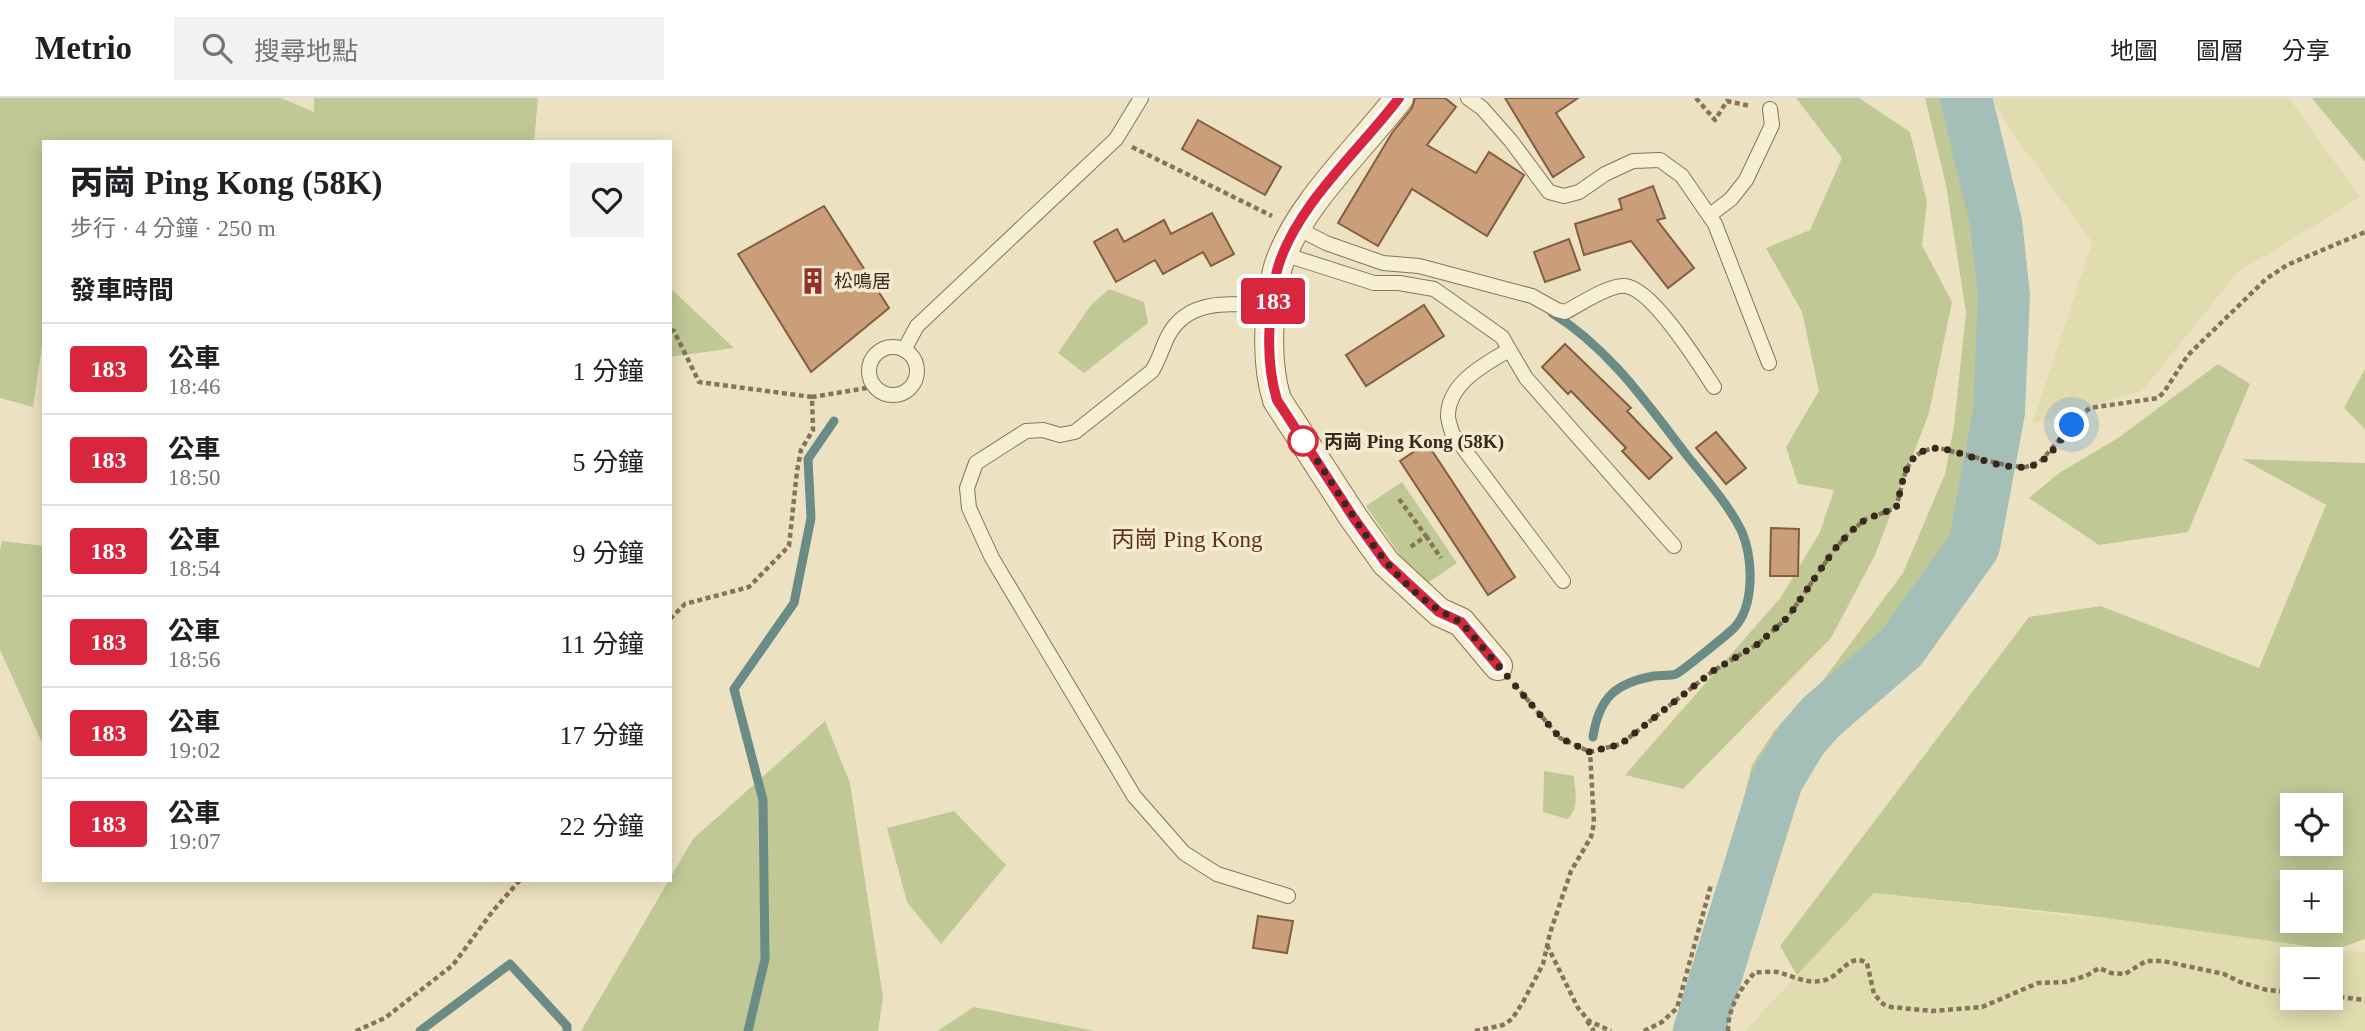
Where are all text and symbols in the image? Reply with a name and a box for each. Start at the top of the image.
search box [174,17,664,80]
icon: search [198,29,236,67]
text: Metrio [35,30,132,66]
text: 搜尋地點 [254,37,358,66]
text: 地圖 [2110,38,2158,64]
text: 圖層 [2196,38,2244,64]
text: 分享 [2282,38,2330,64]
button: heart [570,163,644,237]
text: 丙崗 Ping Kong (58K) [70,165,383,201]
text: 步行 · 4 分鐘 · 250 m [70,216,276,241]
building icon: 松鳴居 [798,266,828,296]
place label: 松鳴居 [834,271,891,292]
text: 發車時間 [70,276,174,305]
line badge: 183 [1233,278,1313,324]
text: 183 [1255,288,1291,314]
text: 公車 [168,344,220,373]
text: 183 [91,356,127,382]
text: 1 分鐘 [572,357,644,386]
text: 18:46 [168,374,220,399]
your location [2054,407,2089,442]
marker: 丙崗 Ping Kong (58K) [1288,426,1318,456]
place label: 丙崗 Ping Kong (58K) [1324,431,1504,453]
text: 公車 [168,435,220,464]
text: 183 [91,447,127,473]
text: 5 分鐘 [572,448,644,477]
text: 18:50 [168,465,220,490]
text: 公車 [168,526,220,555]
district label: 丙崗 Ping Kong [1112,527,1263,552]
text: 183 [91,538,127,564]
text: 9 分鐘 [572,539,644,568]
text: 18:54 [168,556,220,581]
text: 公車 [168,617,220,646]
text: 183 [91,629,127,655]
text: 11 分鐘 [560,630,644,659]
text: 18:56 [168,647,220,672]
text: 公車 [168,708,220,737]
text: 183 [91,720,127,746]
text: 17 分鐘 [559,721,644,750]
text: 19:02 [168,738,220,763]
map controls [2280,793,2343,1010]
button: locate [2280,793,2343,856]
text: 公車 [168,799,220,828]
text: 183 [91,811,127,837]
text: 22 分鐘 [559,812,644,841]
text: 19:07 [168,829,220,854]
button: + [2280,870,2343,933]
button: − [2280,947,2343,1010]

